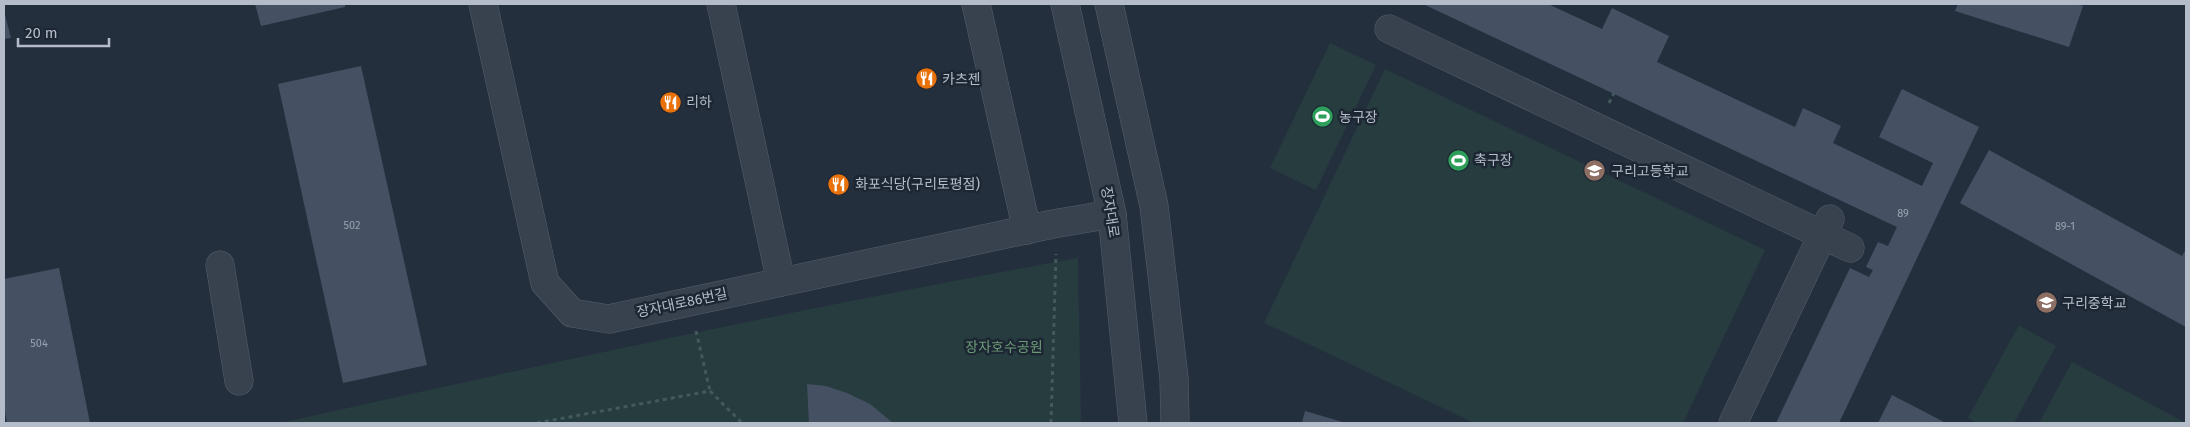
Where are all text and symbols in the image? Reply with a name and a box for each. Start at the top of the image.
scale bar [18,15,109,47]
text: 20 m [25,24,58,42]
restaurant icon: 카츠젠 [914,67,938,91]
place label: 카츠젠 [942,71,981,88]
restaurant icon: 리하 [658,90,682,114]
place label: 리하 [686,94,712,111]
sports icon: 농구장 [1311,105,1335,129]
place label: 농구장 [1339,109,1378,126]
sports icon: 축구장 [1446,148,1470,172]
place label: 축구장 [1474,152,1513,169]
school or university icon: 구리고등학교 [1583,159,1607,183]
place label: 구리고등학교 [1611,163,1688,180]
restaurant icon: 화포식당(구리토평점) [827,172,851,196]
place label: 화포식당(구리토평점) [855,176,980,193]
street label: 장자대로 [1098,185,1122,239]
house number: 89 [1897,207,1909,220]
house number: 502 [344,219,360,232]
house number: 89-1 [2055,220,2075,233]
street label: 장자대로86번길 [635,285,729,321]
school or university icon: 구리중학교 [2034,291,2058,315]
place label: 구리중학교 [2062,295,2127,312]
house number: 504 [30,337,48,350]
park label: 장자호수공원 [965,339,1043,356]

